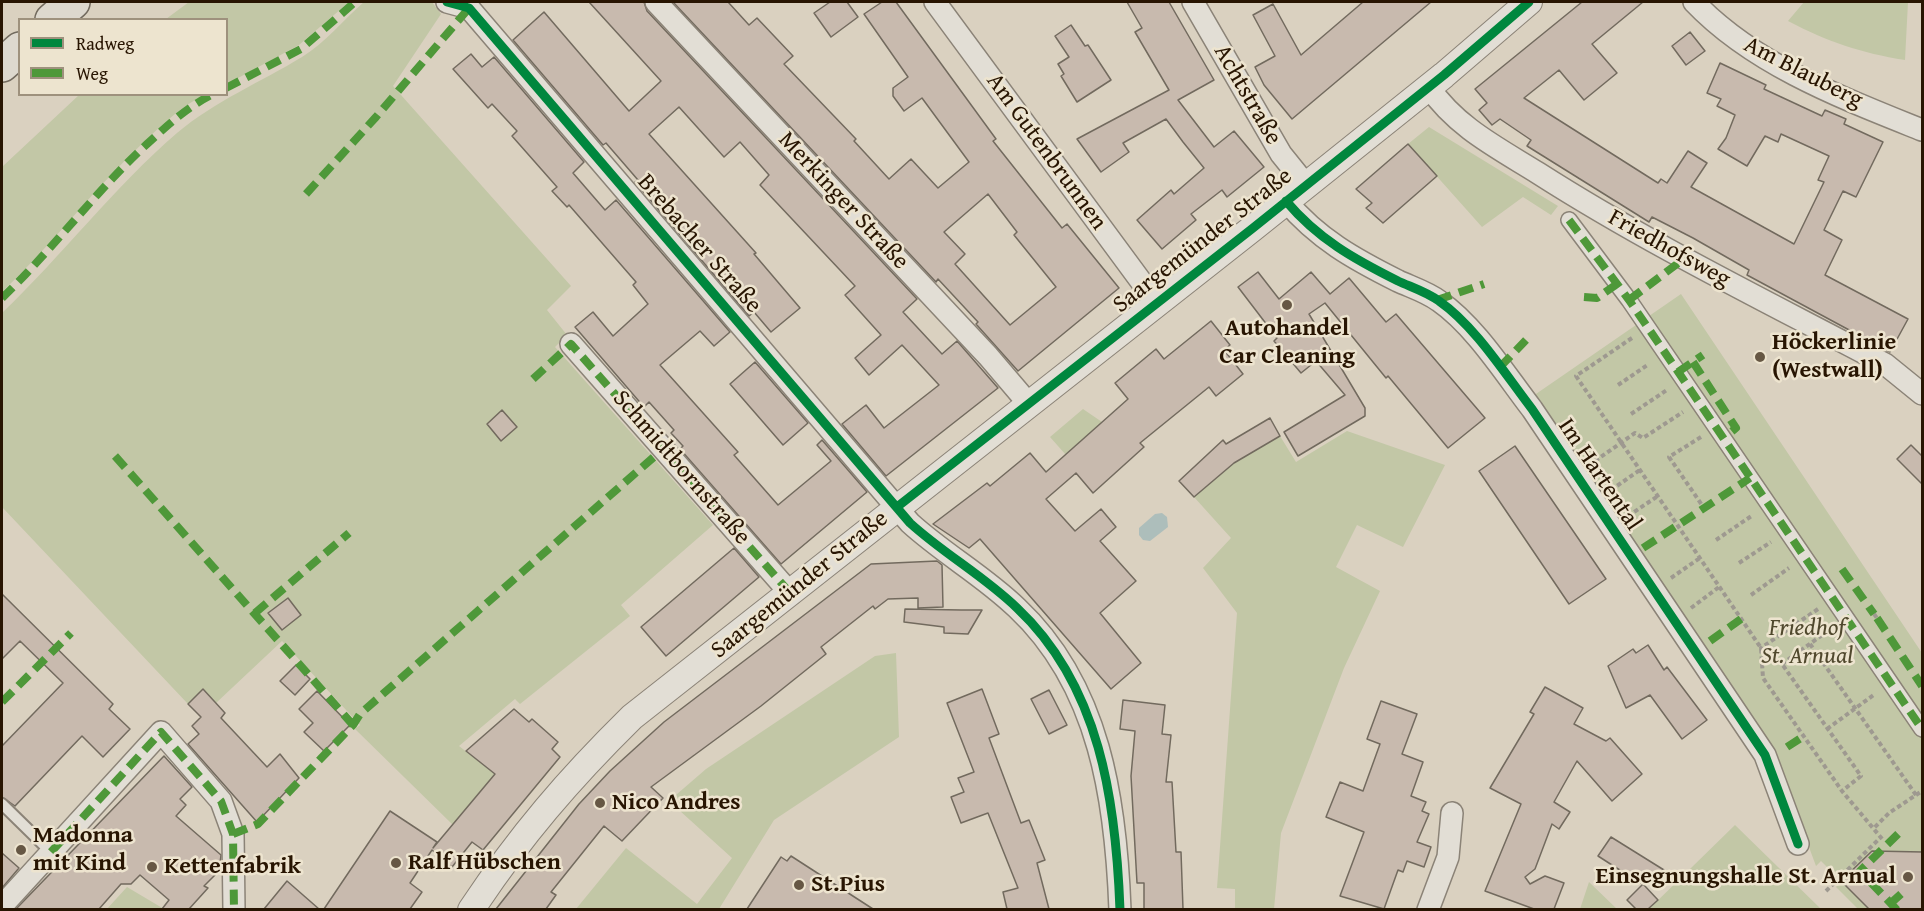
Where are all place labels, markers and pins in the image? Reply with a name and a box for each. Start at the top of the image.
marker: Autohandel Car Cleaning [1280,298,1294,312]
place label: Autohandel Car Cleaning [1219,315,1355,371]
place label: Höckerlinie (Westwall) [1772,329,1896,385]
marker: Höckerlinie (Westwall) [1753,350,1767,364]
place label: Nico Andres [612,789,741,817]
marker: Nico Andres [593,796,607,810]
place label: Madonna mit Kind [33,822,133,878]
marker: Madonna mit Kind [14,843,28,857]
place label: Ralf Hübschen [408,849,561,877]
place label: Kettenfabrik [164,853,301,881]
marker: Ralf Hübschen [389,856,403,870]
marker: Kettenfabrik [145,860,159,874]
place label: Einsegnungshalle St. Arnual [1595,863,1896,891]
marker: Einsegnungshalle St. Arnual [1901,870,1915,884]
place label: St.Pius [811,871,885,899]
marker: St.Pius [792,878,806,892]

